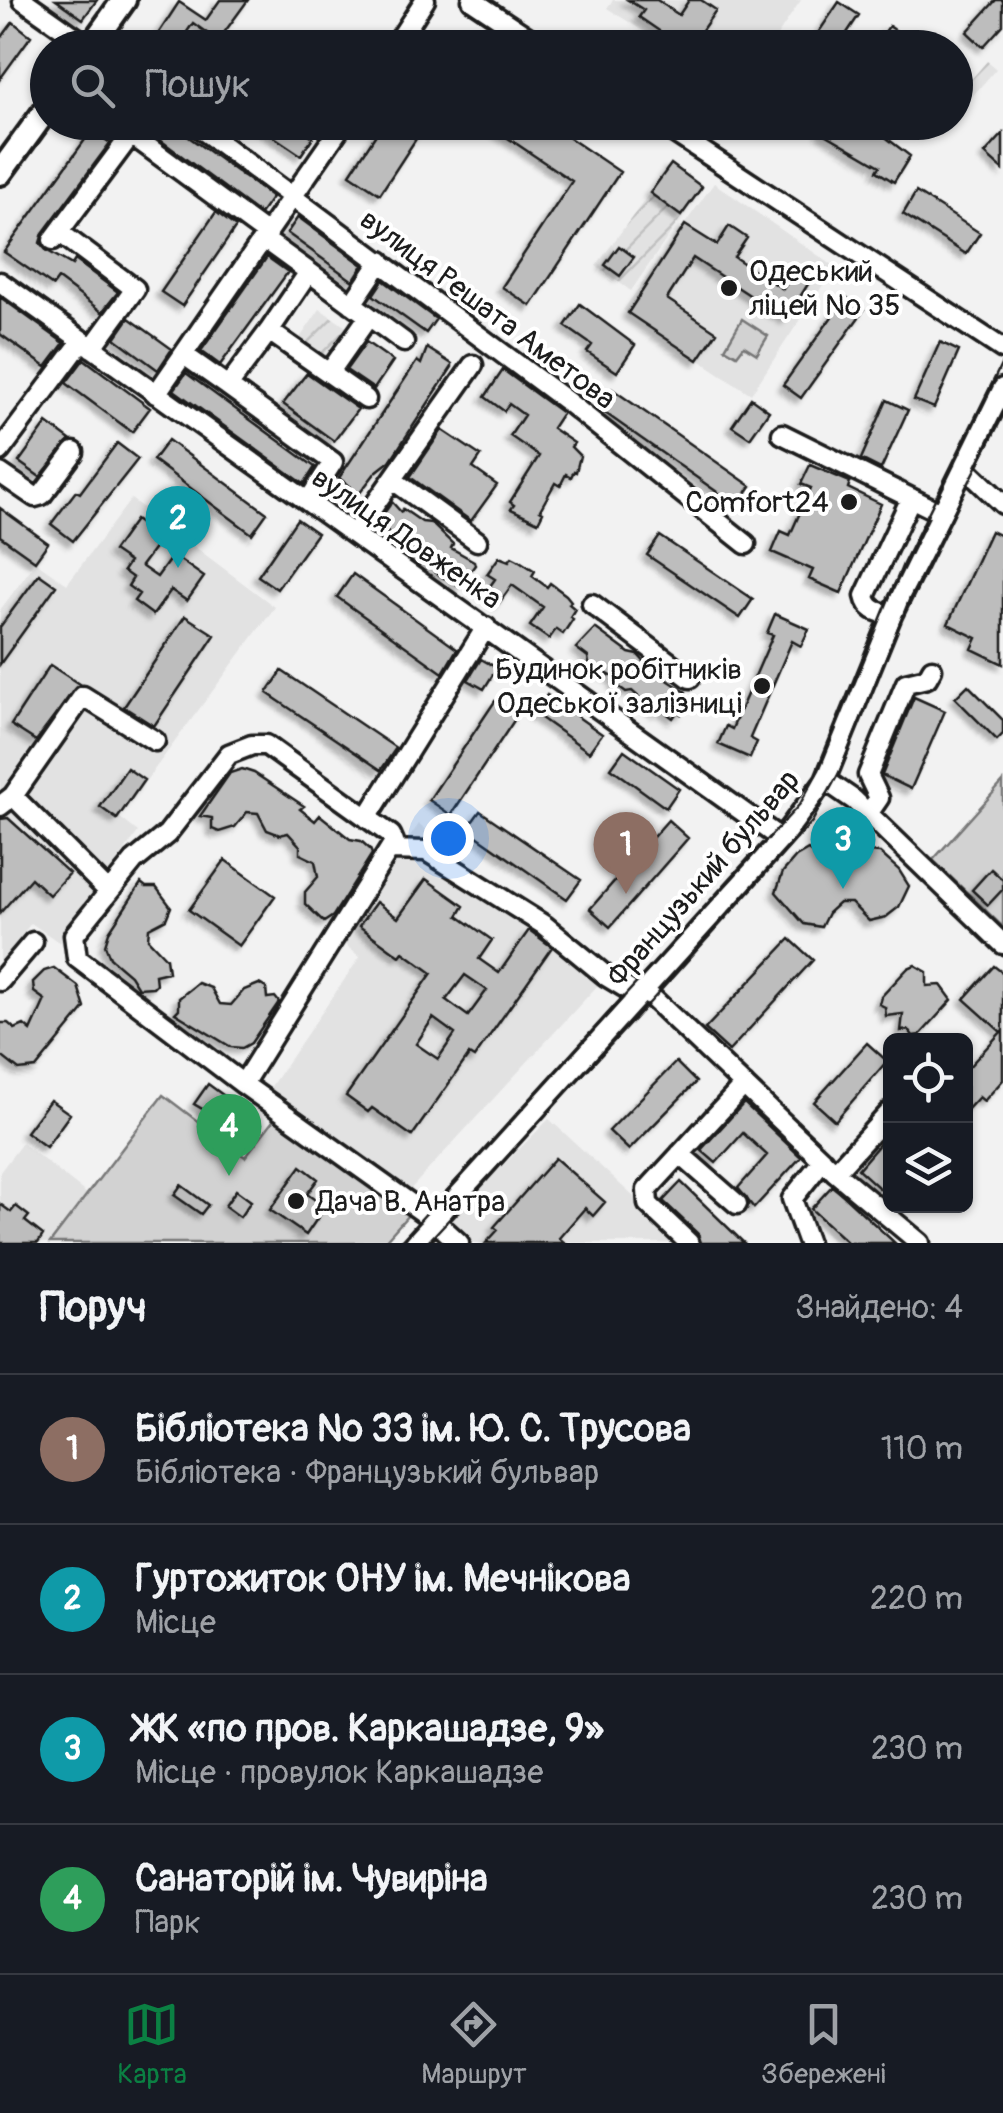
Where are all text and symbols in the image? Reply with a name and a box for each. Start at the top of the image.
search box [30,30,973,140]
icon: search [65,58,120,113]
text: Пошук [145,61,251,109]
street label: вулиця Решата Аметова [353,201,623,418]
place label: Одеський ліцей № 35 [749,253,901,324]
marker: Одеський ліцей № 35 [718,277,740,299]
street label: вулиця Довженка [305,459,509,618]
place label: Comfort24 [685,484,829,521]
pin: 2 [146,486,210,568]
marker: Comfort24 [838,491,860,513]
place label: Будинок робітників Одеської залізниці [495,651,742,722]
marker: Будинок робітників Одеської залізниці [751,675,773,697]
street label: Французький бульвар [599,762,808,994]
pin: 3 [810,806,876,889]
pin: 1 [594,812,658,894]
your location [423,813,474,864]
map controls [883,1033,973,1213]
button: locate [883,1033,973,1123]
pin: 4 [196,1094,262,1176]
button: layers [883,1123,973,1213]
place label: Дача В. Анатра [315,1183,505,1220]
marker: Дача В. Анатра [285,1190,307,1212]
text: Поруч [40,1282,147,1334]
text: Знайдено: 4 [795,1288,963,1328]
text: Бібліотека № 33 ім. Ю. С. Трусова [135,1405,691,1453]
text: 1 [66,1429,79,1469]
text: 110 m [881,1429,963,1469]
text: Бібліотека · Французький бульвар [135,1453,599,1493]
text: Гуртожиток ОНУ ім. Мечнікова [135,1555,630,1603]
text: 2 [64,1579,81,1619]
text: 220 m [870,1579,963,1619]
text: Місце [135,1603,216,1643]
text: ЖК «по пров. Каркашадзе, 9» [135,1705,604,1753]
text: 3 [64,1729,81,1769]
text: 230 m [871,1729,963,1769]
text: Місце · провулок Каркашадзе [135,1753,543,1793]
text: Санаторій ім. Чувиріна [135,1855,488,1903]
text: 4 [63,1879,82,1919]
text: 230 m [871,1879,963,1919]
text: Парк [135,1903,201,1943]
tab: Карта [117,1997,187,2092]
tab: Маршрут [421,1997,527,2092]
tab: Збережені [761,1997,886,2092]

